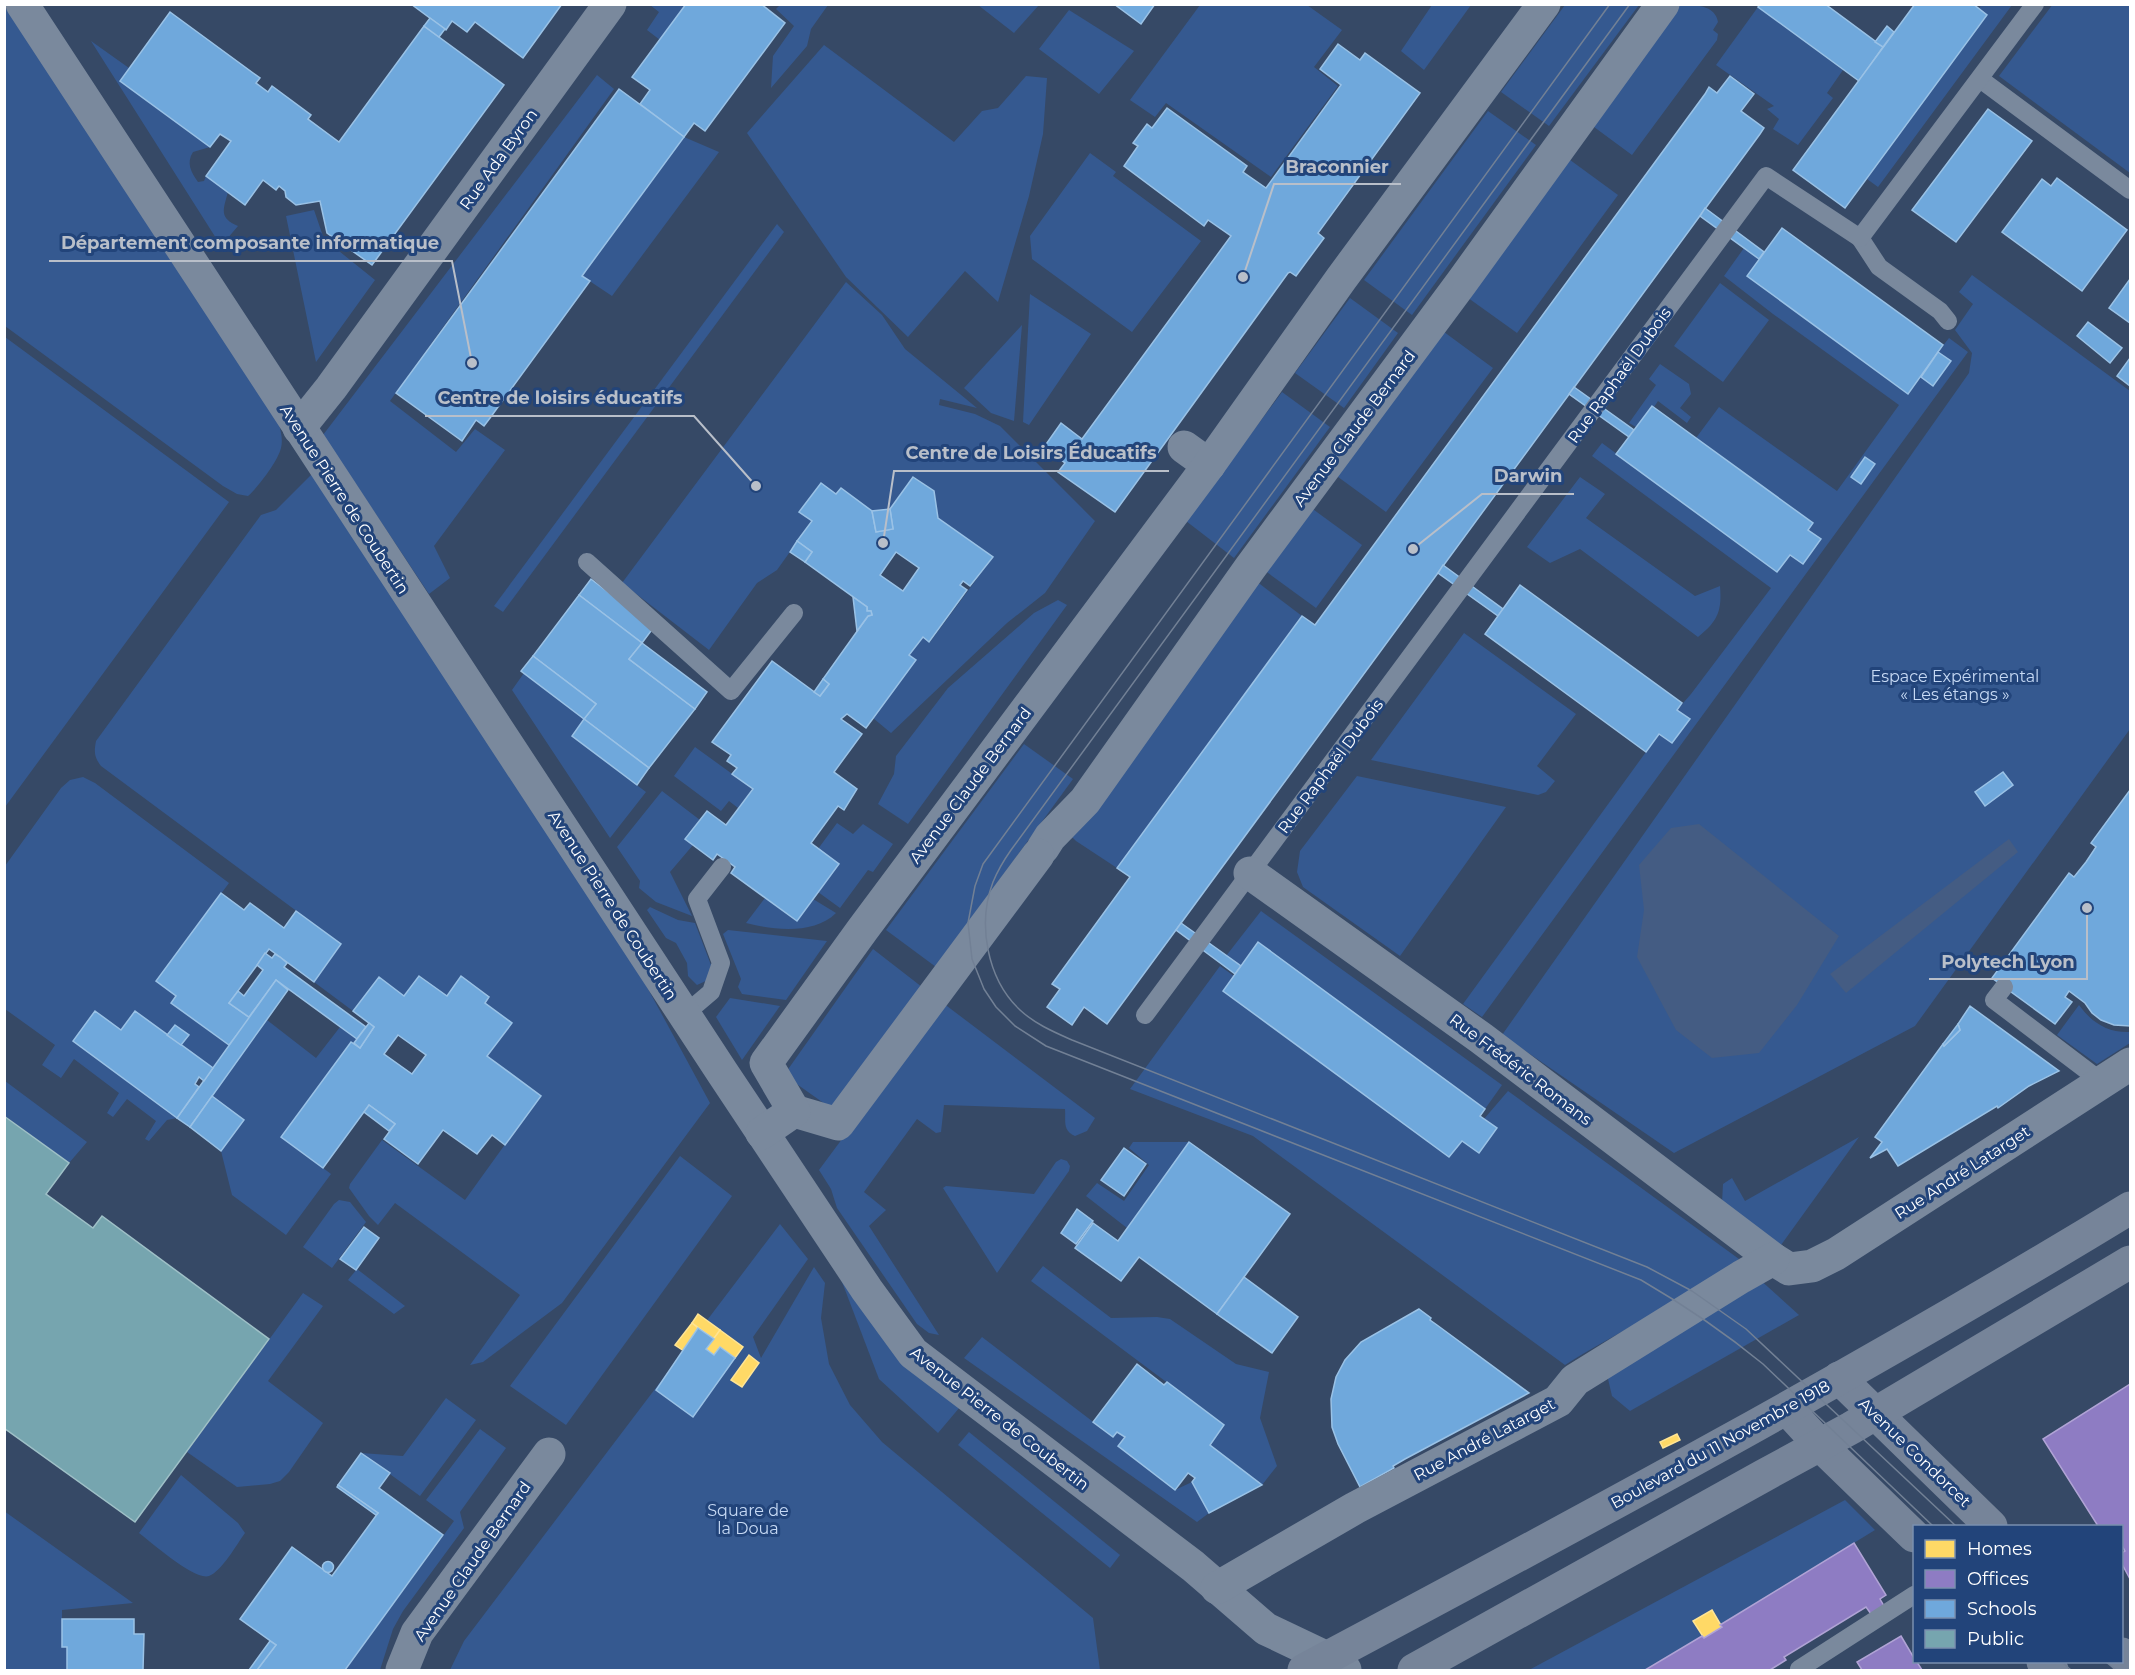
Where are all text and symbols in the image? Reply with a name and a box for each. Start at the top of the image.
street label: Rue Ada Byron [455,105,541,213]
callout: Braconnier [1274,148,1401,184]
text: Braconnier [1285,156,1389,178]
callout: Département composante informatique [49,225,452,261]
text: Département composante informatique [61,232,439,254]
street label: Rue Raphaël Dubois [1564,303,1675,447]
street label: Avenue Claude Bernard [1289,347,1419,510]
callout: Centre de loisirs éducatifs [425,380,694,416]
text: Centre de loisirs éducatifs [438,387,683,409]
street label: Avenue Pierre de Coubertin [276,401,413,597]
callout: Centre de Loisirs Éducatifs [894,435,1169,471]
text: Centre de Loisirs Éducatifs [905,442,1157,464]
callout: Darwin [1482,458,1574,494]
text: Darwin [1494,465,1562,487]
park label: Espace Expérimental « Les étangs » [1871,667,2039,704]
street label: Rue Raphaël Dubois [1274,695,1387,837]
street label: Avenue Claude Bernard [905,704,1035,867]
street label: Avenue Pierre de Coubertin [544,807,681,1003]
callout: Polytech Lyon [1929,943,2087,979]
text: Polytech Lyon [1941,951,2075,973]
street label: Rue Frédéric Romans [1446,1010,1596,1129]
street label: Rue André Latarget [1891,1121,2034,1223]
street label: Avenue Pierre de Coubertin [907,1343,1093,1494]
street label: Boulevard du 11 Novembre 1918 [1607,1376,1833,1513]
street label: Rue André Latarget [1410,1394,1559,1485]
street label: Avenue Condorcet [1855,1394,1975,1511]
street label: Avenue Claude Bernard [410,1478,535,1645]
park label: Square de la Doua [707,1501,789,1538]
legend [1913,1525,2123,1663]
text: Homes [1967,1538,2032,1560]
text: Offices [1967,1568,2029,1590]
text: Schools [1967,1598,2037,1620]
text: Public [1967,1628,2024,1650]

